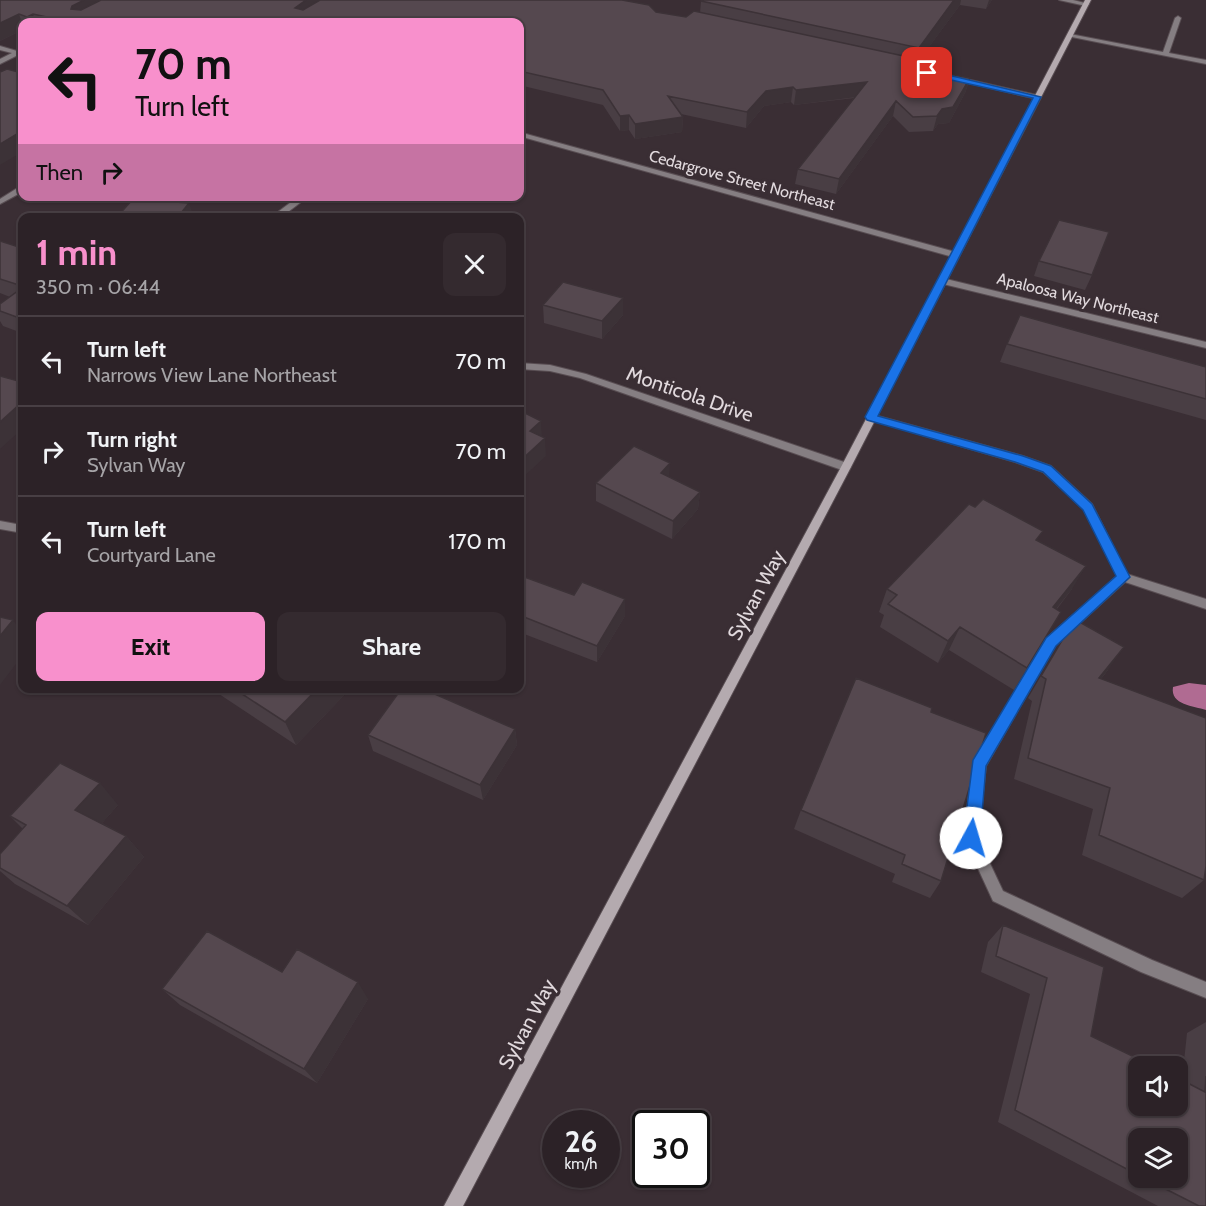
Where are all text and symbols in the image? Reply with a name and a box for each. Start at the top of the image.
text: 70 m [135,38,232,90]
icon: left [36,42,114,120]
pin [901,47,952,98]
icon: arrive [910,56,943,89]
text: Turn left [135,90,229,123]
street label: Cedargrove Street Northeast [647,146,838,214]
icon: right [95,156,128,189]
text: Then [36,159,83,186]
text: 1 min [36,230,117,274]
button: close [443,233,506,296]
street label: Apaloosa Way Northeast [995,269,1161,327]
text: 350 m · 06:44 [36,275,160,299]
text: Turn left [87,336,166,363]
icon: left [36,345,69,378]
text: 70 m [456,348,506,375]
street label: Monticola Drive [623,361,757,427]
text: Narrows View Lane Northeast [87,363,337,387]
text: Turn right [87,426,177,453]
icon: right [36,435,69,468]
text: 70 m [456,438,506,465]
text: Sylvan Way [87,453,185,477]
text: Turn left [87,516,166,543]
icon: left [36,525,69,558]
text: 170 m [448,528,506,555]
text: Courtyard Lane [87,543,216,567]
street label: Sylvan Way [722,546,790,644]
button: Exit [36,612,265,681]
button: Share [277,612,506,681]
position arrow [939,806,1003,870]
street label: Sylvan Way [493,975,561,1073]
map controls [1128,1056,1188,1188]
button: sound [1128,1056,1188,1116]
speed limit sign: 30 [632,1110,710,1188]
text: 26 [565,1123,597,1160]
button: layers [1128,1128,1188,1188]
text: km/h [565,1155,597,1173]

